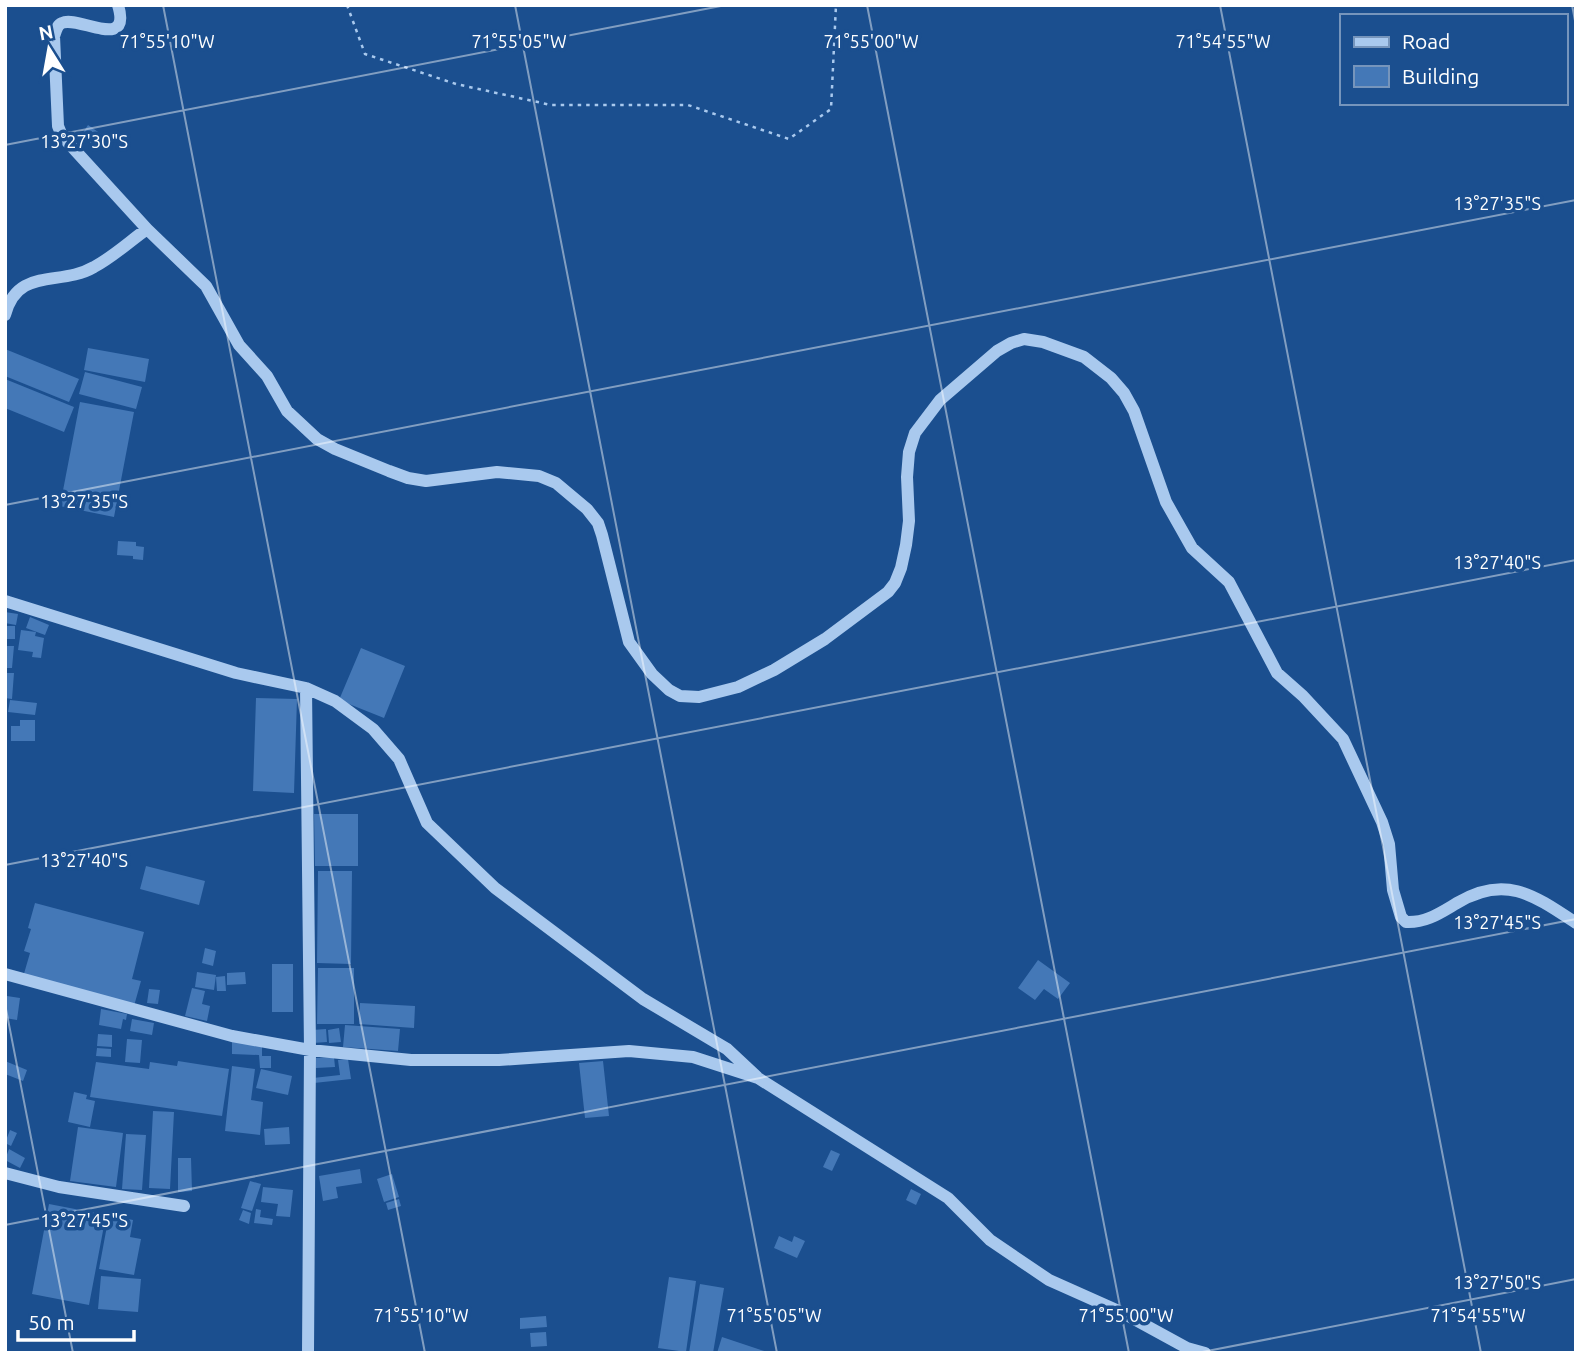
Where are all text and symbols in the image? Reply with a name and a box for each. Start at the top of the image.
north arrow [14,14,84,84]
legend [1340,14,1567,105]
text: N [37,20,55,44]
text: Road [1402,29,1450,53]
text: 71°55'10"W [119,31,215,51]
text: 71°55'05"W [471,31,567,51]
text: 71°55'00"W [823,31,919,51]
text: 71°54'55"W [1175,31,1271,51]
text: Building [1402,64,1479,88]
text: 13°27'30"S [40,131,128,151]
text: 13°27'35"S [1453,193,1541,213]
text: 13°27'35"S [40,491,128,511]
text: 13°27'40"S [1453,552,1541,572]
text: 13°27'40"S [40,850,128,870]
text: 13°27'45"S [1453,912,1541,932]
text: 13°27'45"S [40,1210,128,1230]
text: 13°27'50"S [1453,1272,1541,1292]
scale bar [18,1298,133,1342]
text: 71°55'10"W [373,1305,469,1325]
text: 71°55'05"W [726,1305,822,1325]
text: 71°55'00"W [1078,1305,1174,1325]
text: 71°54'55"W [1430,1305,1526,1325]
text: 50 m [28,1310,75,1334]

